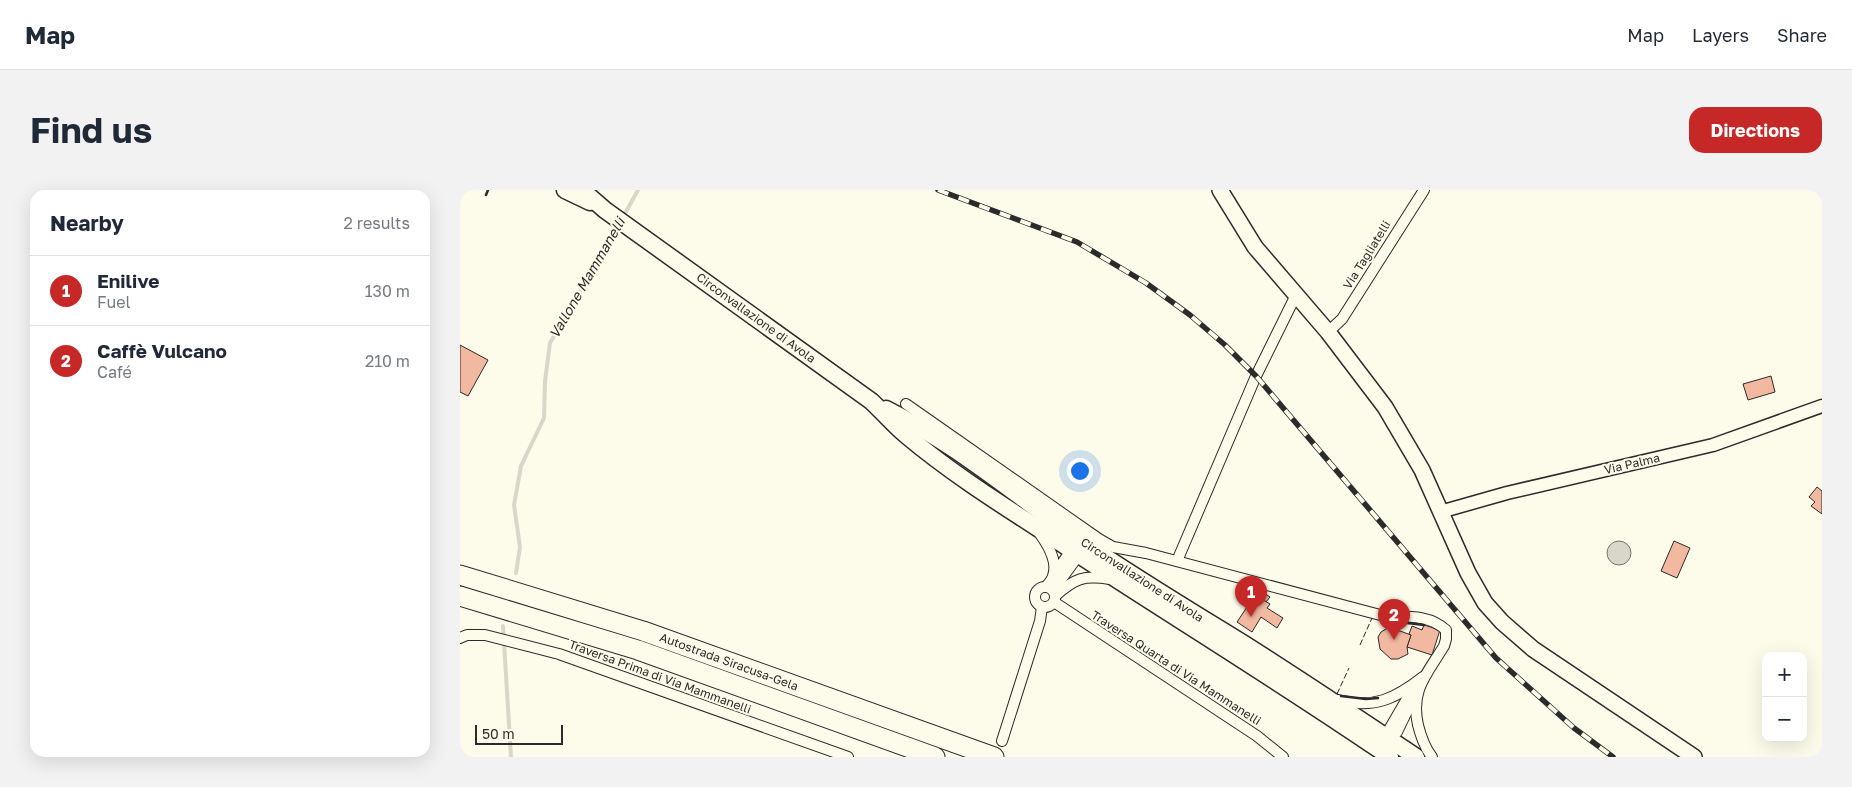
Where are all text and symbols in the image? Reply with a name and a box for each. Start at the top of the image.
text: Map [25,20,75,49]
text: Map [1627,24,1664,46]
text: Layers [1692,24,1749,46]
text: Share [1777,24,1827,46]
button: Directions [1689,107,1822,153]
text: Find us [30,109,152,151]
text: Nearby [50,210,124,236]
text: 2 results [344,213,410,233]
water label: Vallone Mammanelli [545,213,629,341]
street label: Via Tagliatelli [1340,218,1394,292]
text: Enilive [97,269,159,292]
street label: Circonvallazione di Avola [694,269,819,366]
text: 1 [62,281,70,301]
text: 130 m [365,281,410,301]
text: Fuel [97,292,131,312]
text: Caffè Vulcano [97,339,227,362]
text: 2 [61,351,71,371]
text: 210 m [365,351,410,371]
text: Café [97,362,132,382]
street label: Via Palma [1603,450,1661,477]
your location [1067,458,1093,484]
street label: Circonvallazione di Avola [1078,534,1207,625]
pin: 1 [1235,576,1267,617]
pin: 2 [1378,599,1410,640]
street label: Traversa Quarta di Via Mammanelli [1089,607,1264,728]
street label: Autostrada Siracusa-Gela [658,629,801,694]
street label: Traversa Prima di Via Mammanelli [567,636,753,717]
map controls [1762,652,1807,742]
button: + [1762,652,1807,697]
button: − [1762,697,1807,742]
scale bar [475,722,562,745]
text: 50 m [482,725,515,742]

